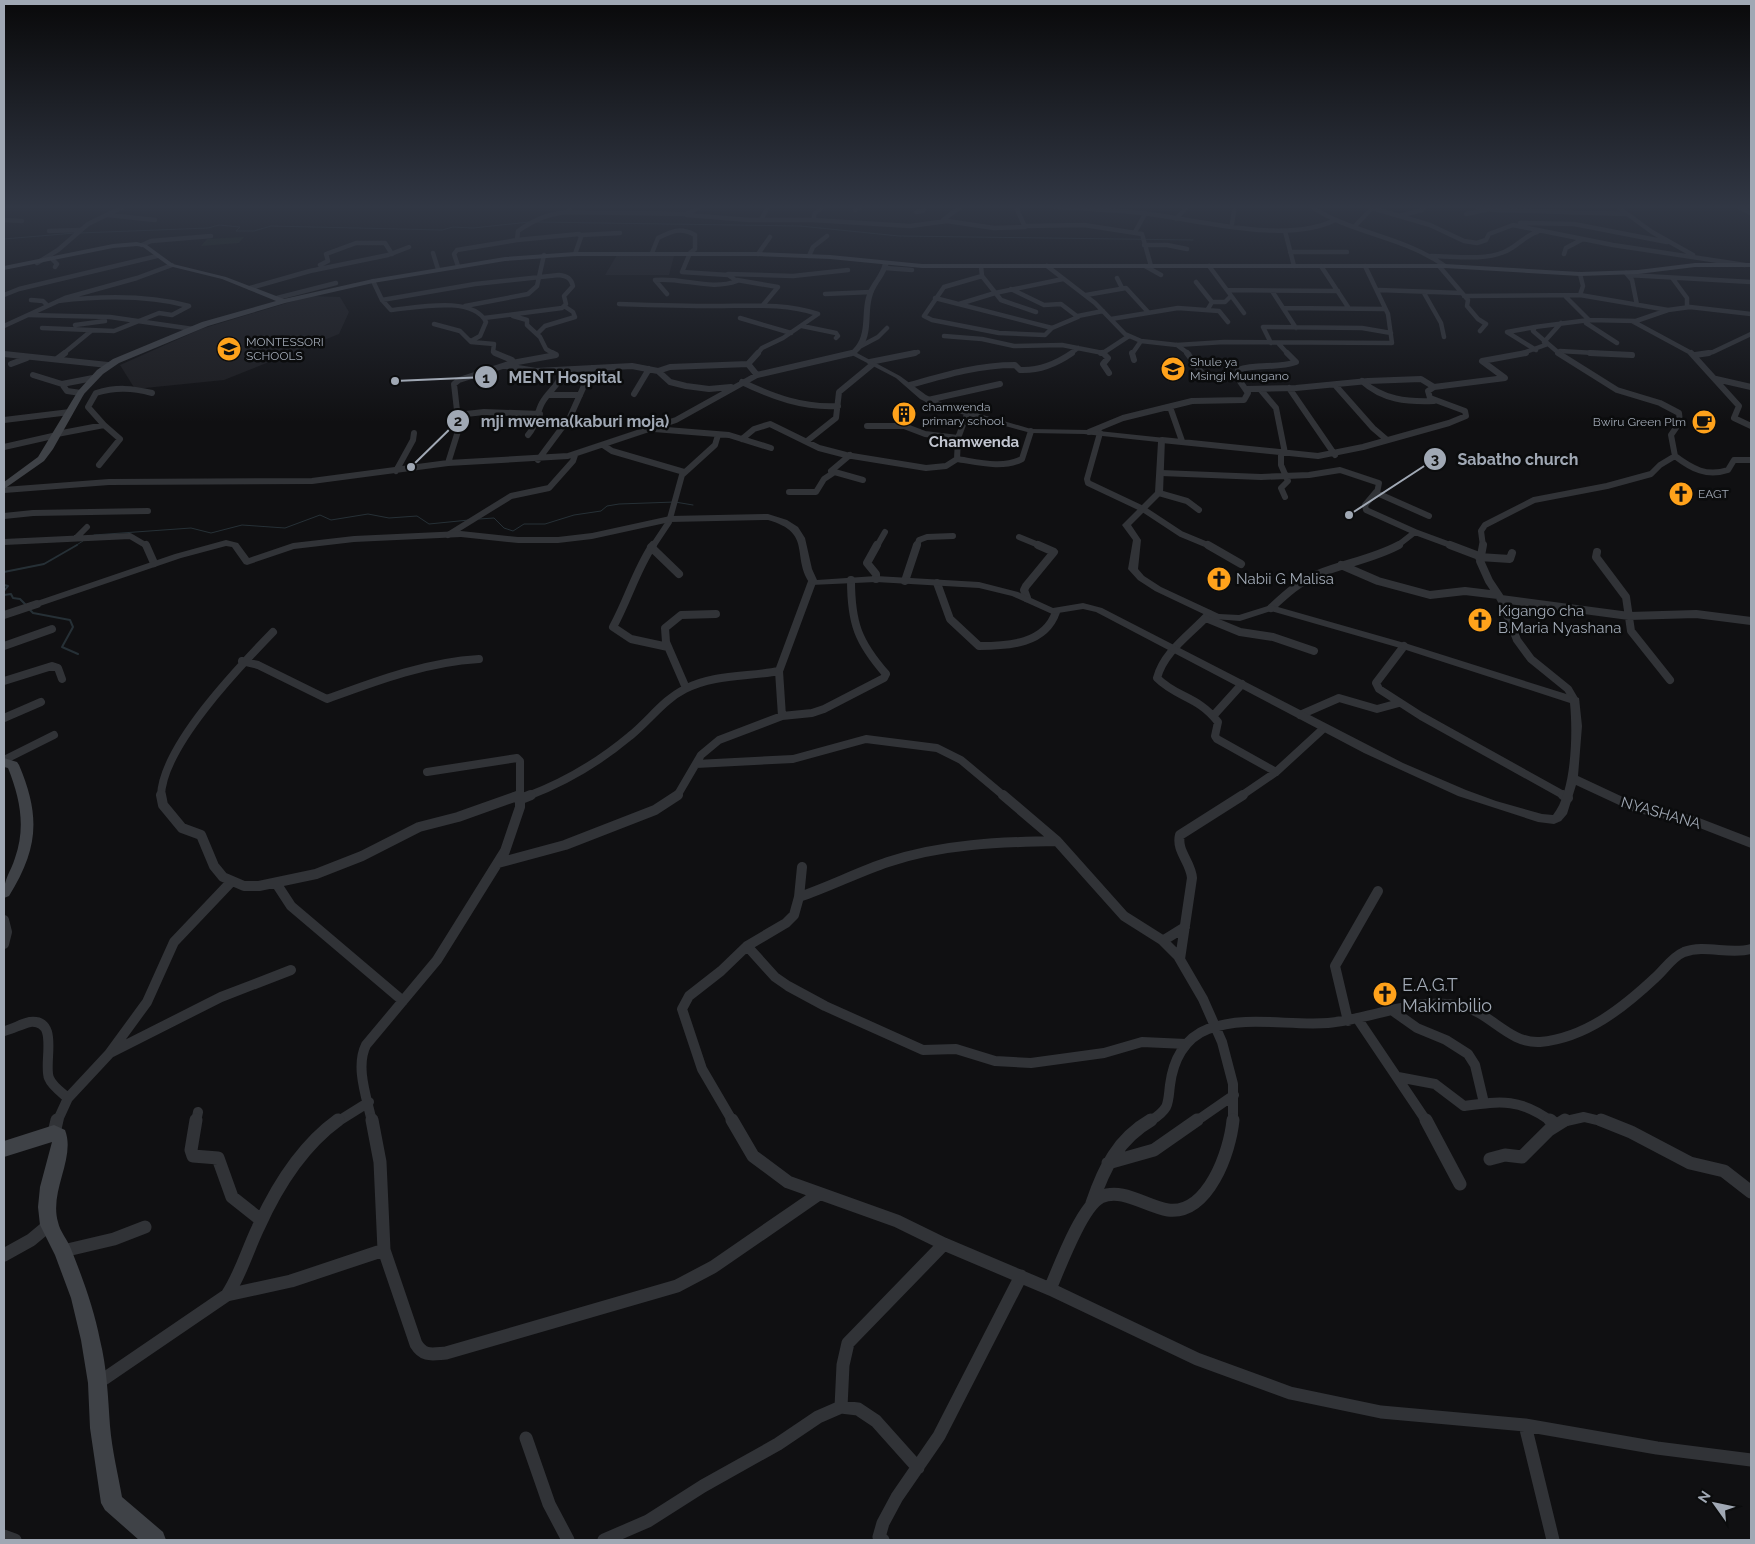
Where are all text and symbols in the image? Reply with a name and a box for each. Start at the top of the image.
place label: MONTESSORI SCHOOLS [246,335,324,363]
school or university icon: MONTESSORI SCHOOLS [216,336,242,362]
place label: Shule ya Msingi Muungano [1190,355,1289,383]
school or university icon: Shule ya Msingi Muungano [1160,356,1186,382]
callout: MENT Hospital [474,362,632,393]
text: MENT Hospital [509,368,622,387]
text: 1 [482,369,490,387]
place label: chamwenda primary school [922,400,1005,428]
building icon: chamwenda primary school [891,401,917,427]
callout: mji mwema(kaburi moja) [446,406,679,437]
cafe icon: Bwiru Green Plm [1691,409,1717,435]
text: 2 [454,412,462,430]
text: mji mwema(kaburi moja) [481,412,669,431]
place label: Bwiru Green Plm [1593,415,1686,429]
district label: Chamwenda [929,433,1020,451]
callout: Sabatho church [1423,444,1589,475]
text: 3 [1431,450,1439,468]
text: Sabatho church [1458,450,1578,469]
church icon: EAGT [1668,481,1694,507]
place label: EAGT [1698,487,1730,501]
church icon: Nabii G Malisa [1206,566,1232,592]
place label: Nabii G Malisa [1236,570,1334,588]
place label: Kigango cha B.Maria Nyashana [1498,602,1621,637]
church icon: Kigango cha B.Maria Nyashana [1467,607,1493,633]
street label: NYASHANA [1619,793,1703,833]
place label: E.A.G.T Makimbilio [1402,974,1492,1016]
church icon: E.A.G.T Makimbilio [1372,981,1398,1007]
north arrow [1690,1479,1740,1529]
text: N [1694,1488,1714,1506]

